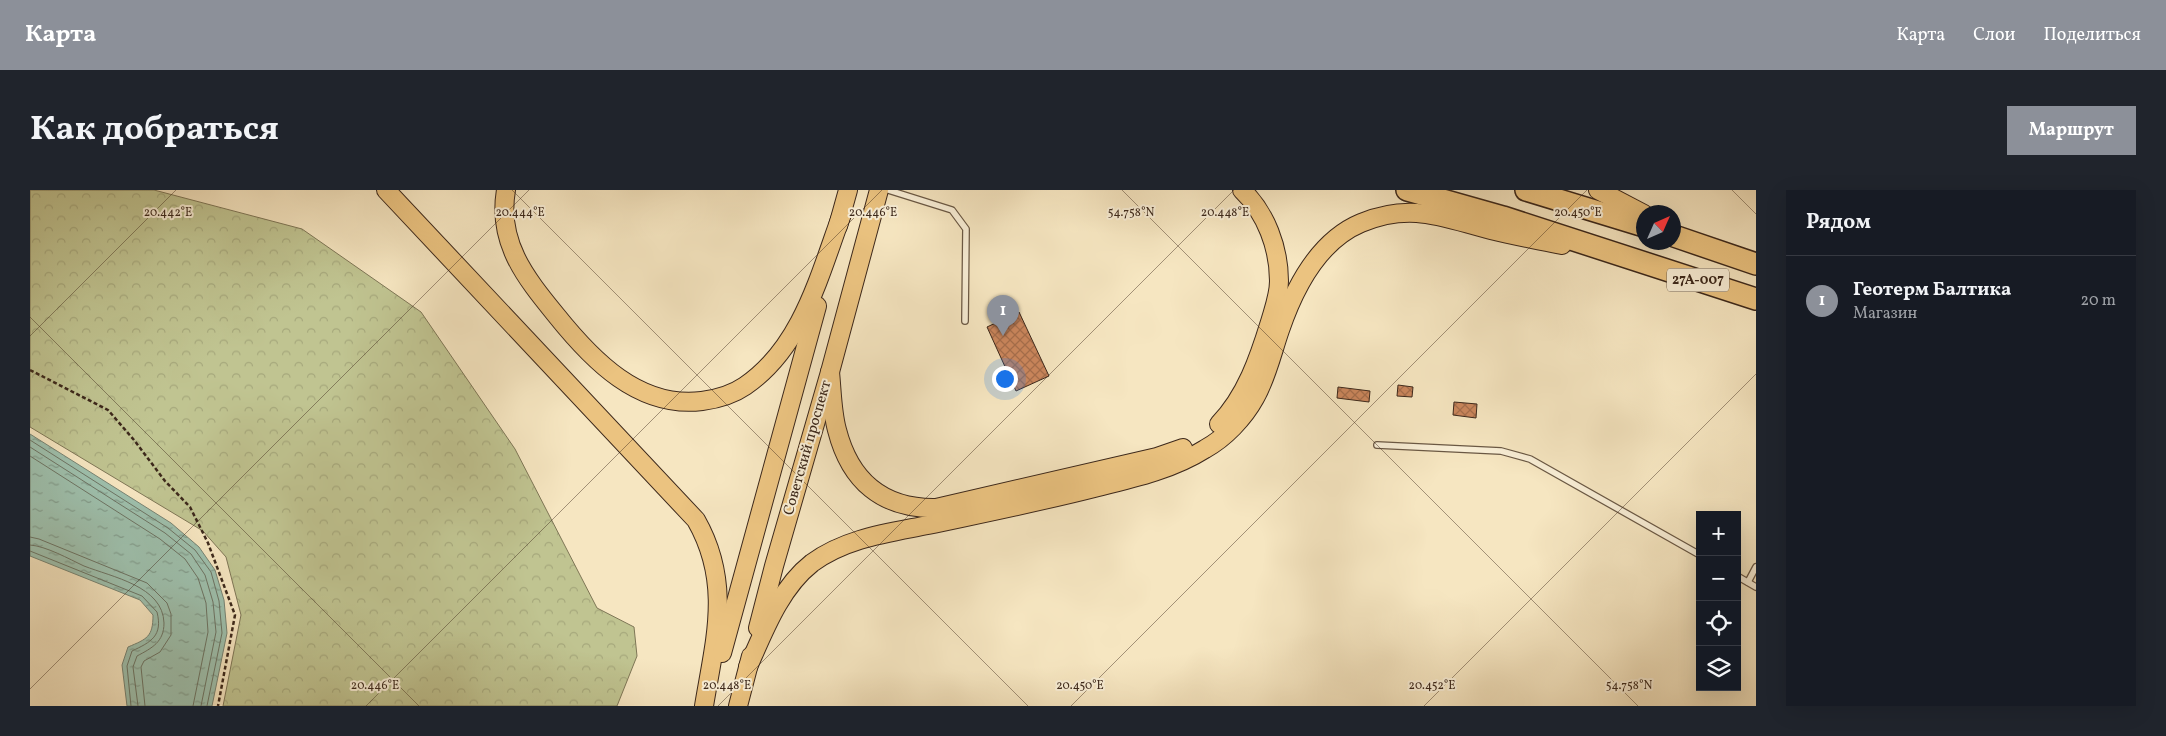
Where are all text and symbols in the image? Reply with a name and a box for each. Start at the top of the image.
text: Карта [25,18,96,52]
text: Карта [1897,23,1945,48]
text: Слои [1973,23,2015,48]
text: Поделиться [2043,23,2141,48]
text: Как добраться [30,106,279,154]
button: Маршрут [2007,106,2136,155]
text: 20.442°E [144,205,192,221]
text: 20.444°E [495,205,545,221]
text: 20.446°E [849,205,897,221]
text: 54.758°N [1108,205,1154,221]
text: 20.448°E [1201,205,1249,221]
text: 20.450°E [1554,205,1602,221]
north arrow [1636,205,1681,250]
text: Рядом [1806,208,1871,237]
road number: 27А-007 [1667,268,1729,292]
text: Геотерм Балтика [1853,277,2011,303]
text: 1 [1819,290,1825,312]
text: 20 m [2081,290,2116,312]
pin: 1 [987,295,1019,336]
text: Магазин [1853,303,1917,325]
your location [992,366,1018,392]
street label: Советский проспект [779,378,837,518]
map controls [1696,511,1741,691]
button: + [1696,511,1741,556]
button: − [1696,556,1741,601]
button: locate [1696,601,1741,646]
button: layers [1696,646,1741,691]
text: 20.446°E [351,678,399,694]
text: 20.448°E [703,678,751,694]
text: 20.450°E [1056,678,1104,694]
text: 20.452°E [1409,678,1455,694]
text: 54.758°N [1606,678,1652,694]

